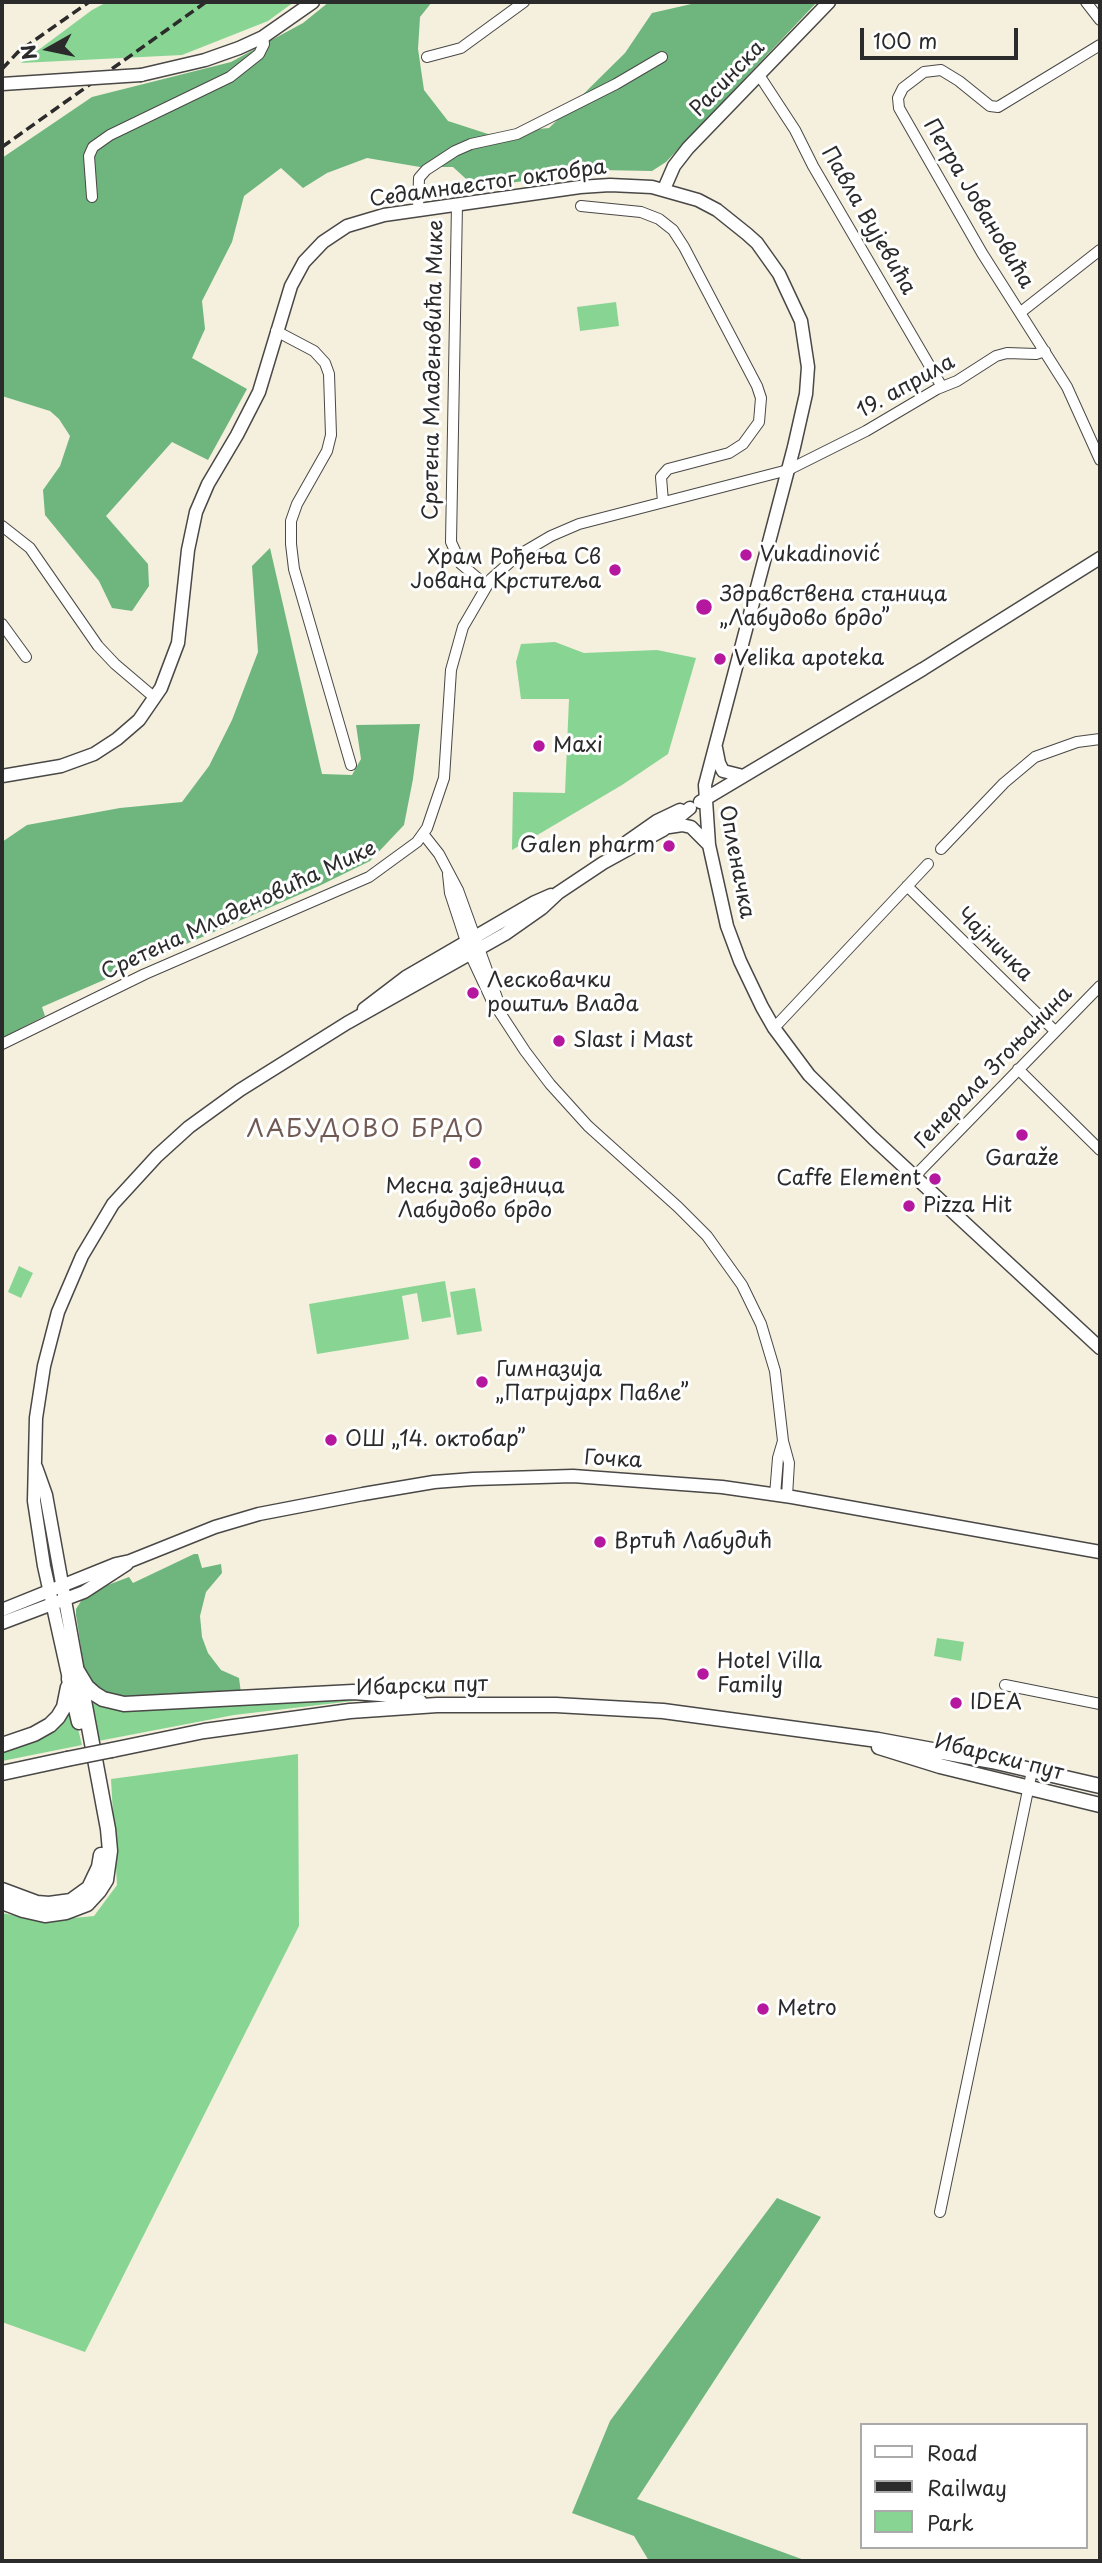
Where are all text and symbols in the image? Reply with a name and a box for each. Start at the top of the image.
north arrow [14,14,84,84]
scale bar [864,14,1021,58]
text: 100 m [873,24,937,56]
street label: Расинска [686,36,770,122]
text: N [13,43,43,62]
street label: Петра Јовановића [917,115,1039,293]
street label: Павла Вујевића [815,143,921,299]
street label: Седамнаестог октобра [368,155,608,213]
street label: Сретена Младеновића Мике [419,220,449,520]
street label: 19. априла [853,350,959,424]
place label: Vukadinović [760,542,880,568]
place label: Храм Рођења Св Јована Крститеља [410,545,601,595]
marker: Vukadinović [738,547,754,563]
marker: Храм Рођења Св Јована Крститеља [607,562,623,578]
place label: Здравствена станица „Лабудово брдо” [720,582,947,632]
marker: Здравствена станица „Лабудово брдо” [694,597,714,617]
place label: Velika apoteka [734,646,884,672]
marker: Velika apoteka [712,651,728,667]
place label: Maxi [553,733,603,759]
marker: Maxi [531,738,547,754]
street label: Опленачка [713,803,759,921]
place label: Galen pharm [520,833,655,859]
street label: Сретена Младеновића Мике [97,836,381,986]
marker: Galen pharm [661,838,677,854]
street label: Чајничка [951,903,1037,987]
place label: Лесковачки роштиљ Влада [487,968,639,1018]
street label: Генерала Згоњанина [910,982,1078,1154]
marker: Лесковачки роштиљ Влада [465,985,481,1001]
place label: Slast i Mast [573,1028,693,1054]
marker: Slast i Mast [551,1033,567,1049]
district label: ЛАБУДОВО БРДО [250,1116,482,1144]
marker: Garaže [1014,1127,1030,1143]
place label: Garaže [985,1146,1059,1172]
marker: Месна заједница Лабудово брдо [467,1155,483,1171]
place label: Caffe Element [776,1166,921,1192]
marker: Caffe Element [927,1171,943,1187]
place label: Месна заједница Лабудово брдо [386,1174,564,1224]
place label: Pizza Hit [923,1193,1012,1219]
marker: Pizza Hit [901,1198,917,1214]
place label: Гимназија „Патријарх Павле” [496,1357,689,1407]
marker: Гимназија „Патријарх Павле” [474,1374,490,1390]
place label: ОШ „14. октобар” [345,1427,526,1453]
marker: ОШ „14. октобар” [323,1432,339,1448]
street label: Гочка [583,1446,643,1474]
place label: Вртић Лабудић [614,1529,772,1555]
marker: Вртић Лабудић [592,1534,608,1550]
place label: Hotel Villa Family [717,1649,822,1699]
marker: Hotel Villa Family [695,1666,711,1682]
street label: Ибарски пут [356,1672,488,1702]
place label: IDEA [970,1690,1022,1716]
marker: IDEA [948,1695,964,1711]
street label: Ибарски пут [932,1730,1066,1786]
place label: Metro [777,1996,837,2022]
marker: Metro [755,2001,771,2017]
legend [860,2423,1088,2549]
text: Road [927,2436,978,2468]
text: Railway [927,2471,1007,2503]
text: Park [927,2506,974,2538]

